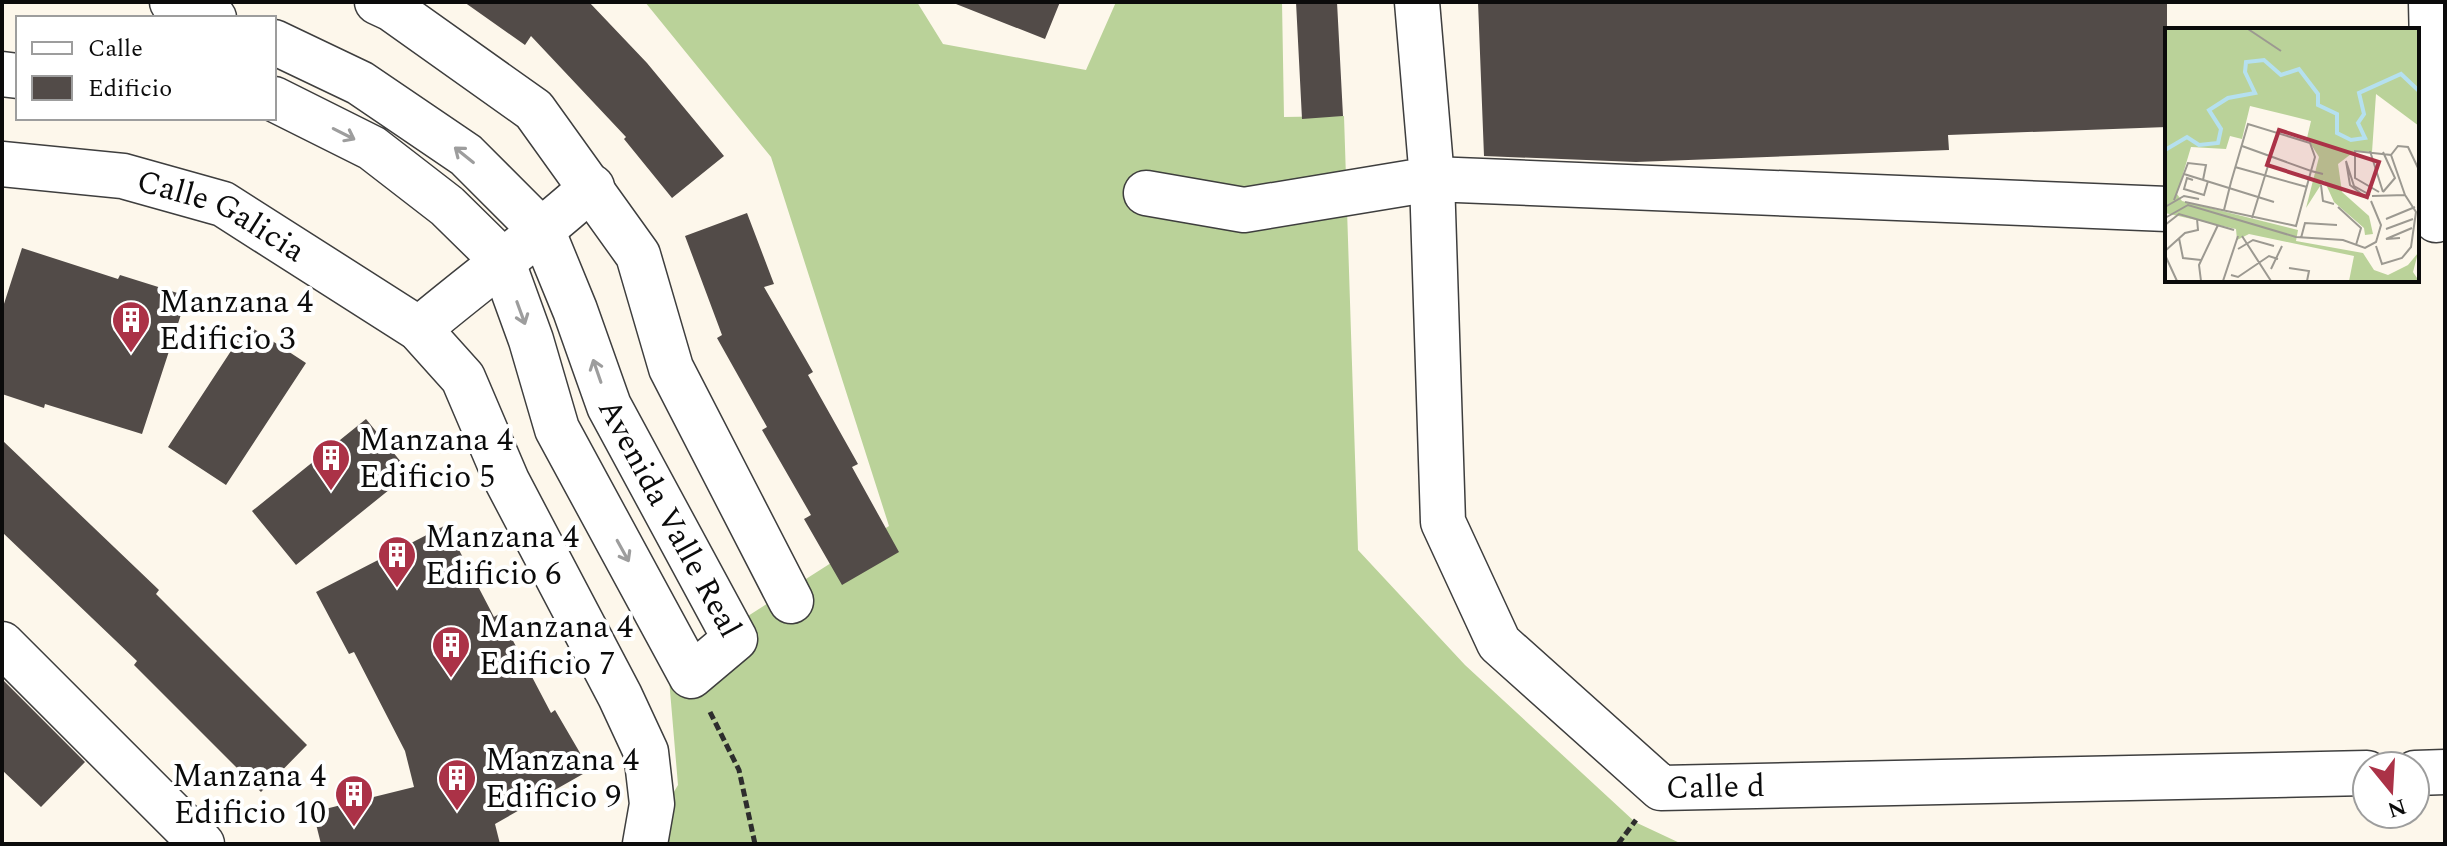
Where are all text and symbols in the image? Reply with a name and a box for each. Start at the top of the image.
legend [16,16,276,120]
inset map [2165,28,2419,282]
text: Calle [88,31,143,67]
text: Edificio [88,71,172,107]
one-way arrow [331,127,355,142]
one-way arrow [454,146,475,163]
street label: Calle Galicia [131,157,315,275]
place label: Manzana 4 Edificio 3 [159,278,313,364]
building icon: Manzana 4 Edificio 3 [110,299,152,354]
one-way arrow [515,300,529,325]
one-way arrow [588,359,603,384]
street label: Avenida Valle Real [585,390,754,647]
place label: Manzana 4 Edificio 5 [359,416,513,502]
building icon: Manzana 4 Edificio 5 [310,437,352,492]
place label: Manzana 4 Edificio 6 [425,513,579,599]
building icon: Manzana 4 Edificio 6 [376,534,418,589]
one-way arrow [616,538,632,562]
place label: Manzana 4 Edificio 7 [479,603,633,689]
building icon: Manzana 4 Edificio 7 [430,624,472,679]
place label: Manzana 4 Edificio 9 [485,736,639,822]
north arrow [2351,750,2431,830]
place label: Manzana 4 Edificio 10 [172,752,326,838]
building icon: Manzana 4 Edificio 9 [436,757,478,812]
street label: Calle d [1665,761,1765,812]
building icon: Manzana 4 Edificio 10 [333,773,375,828]
text: N [2383,789,2410,826]

